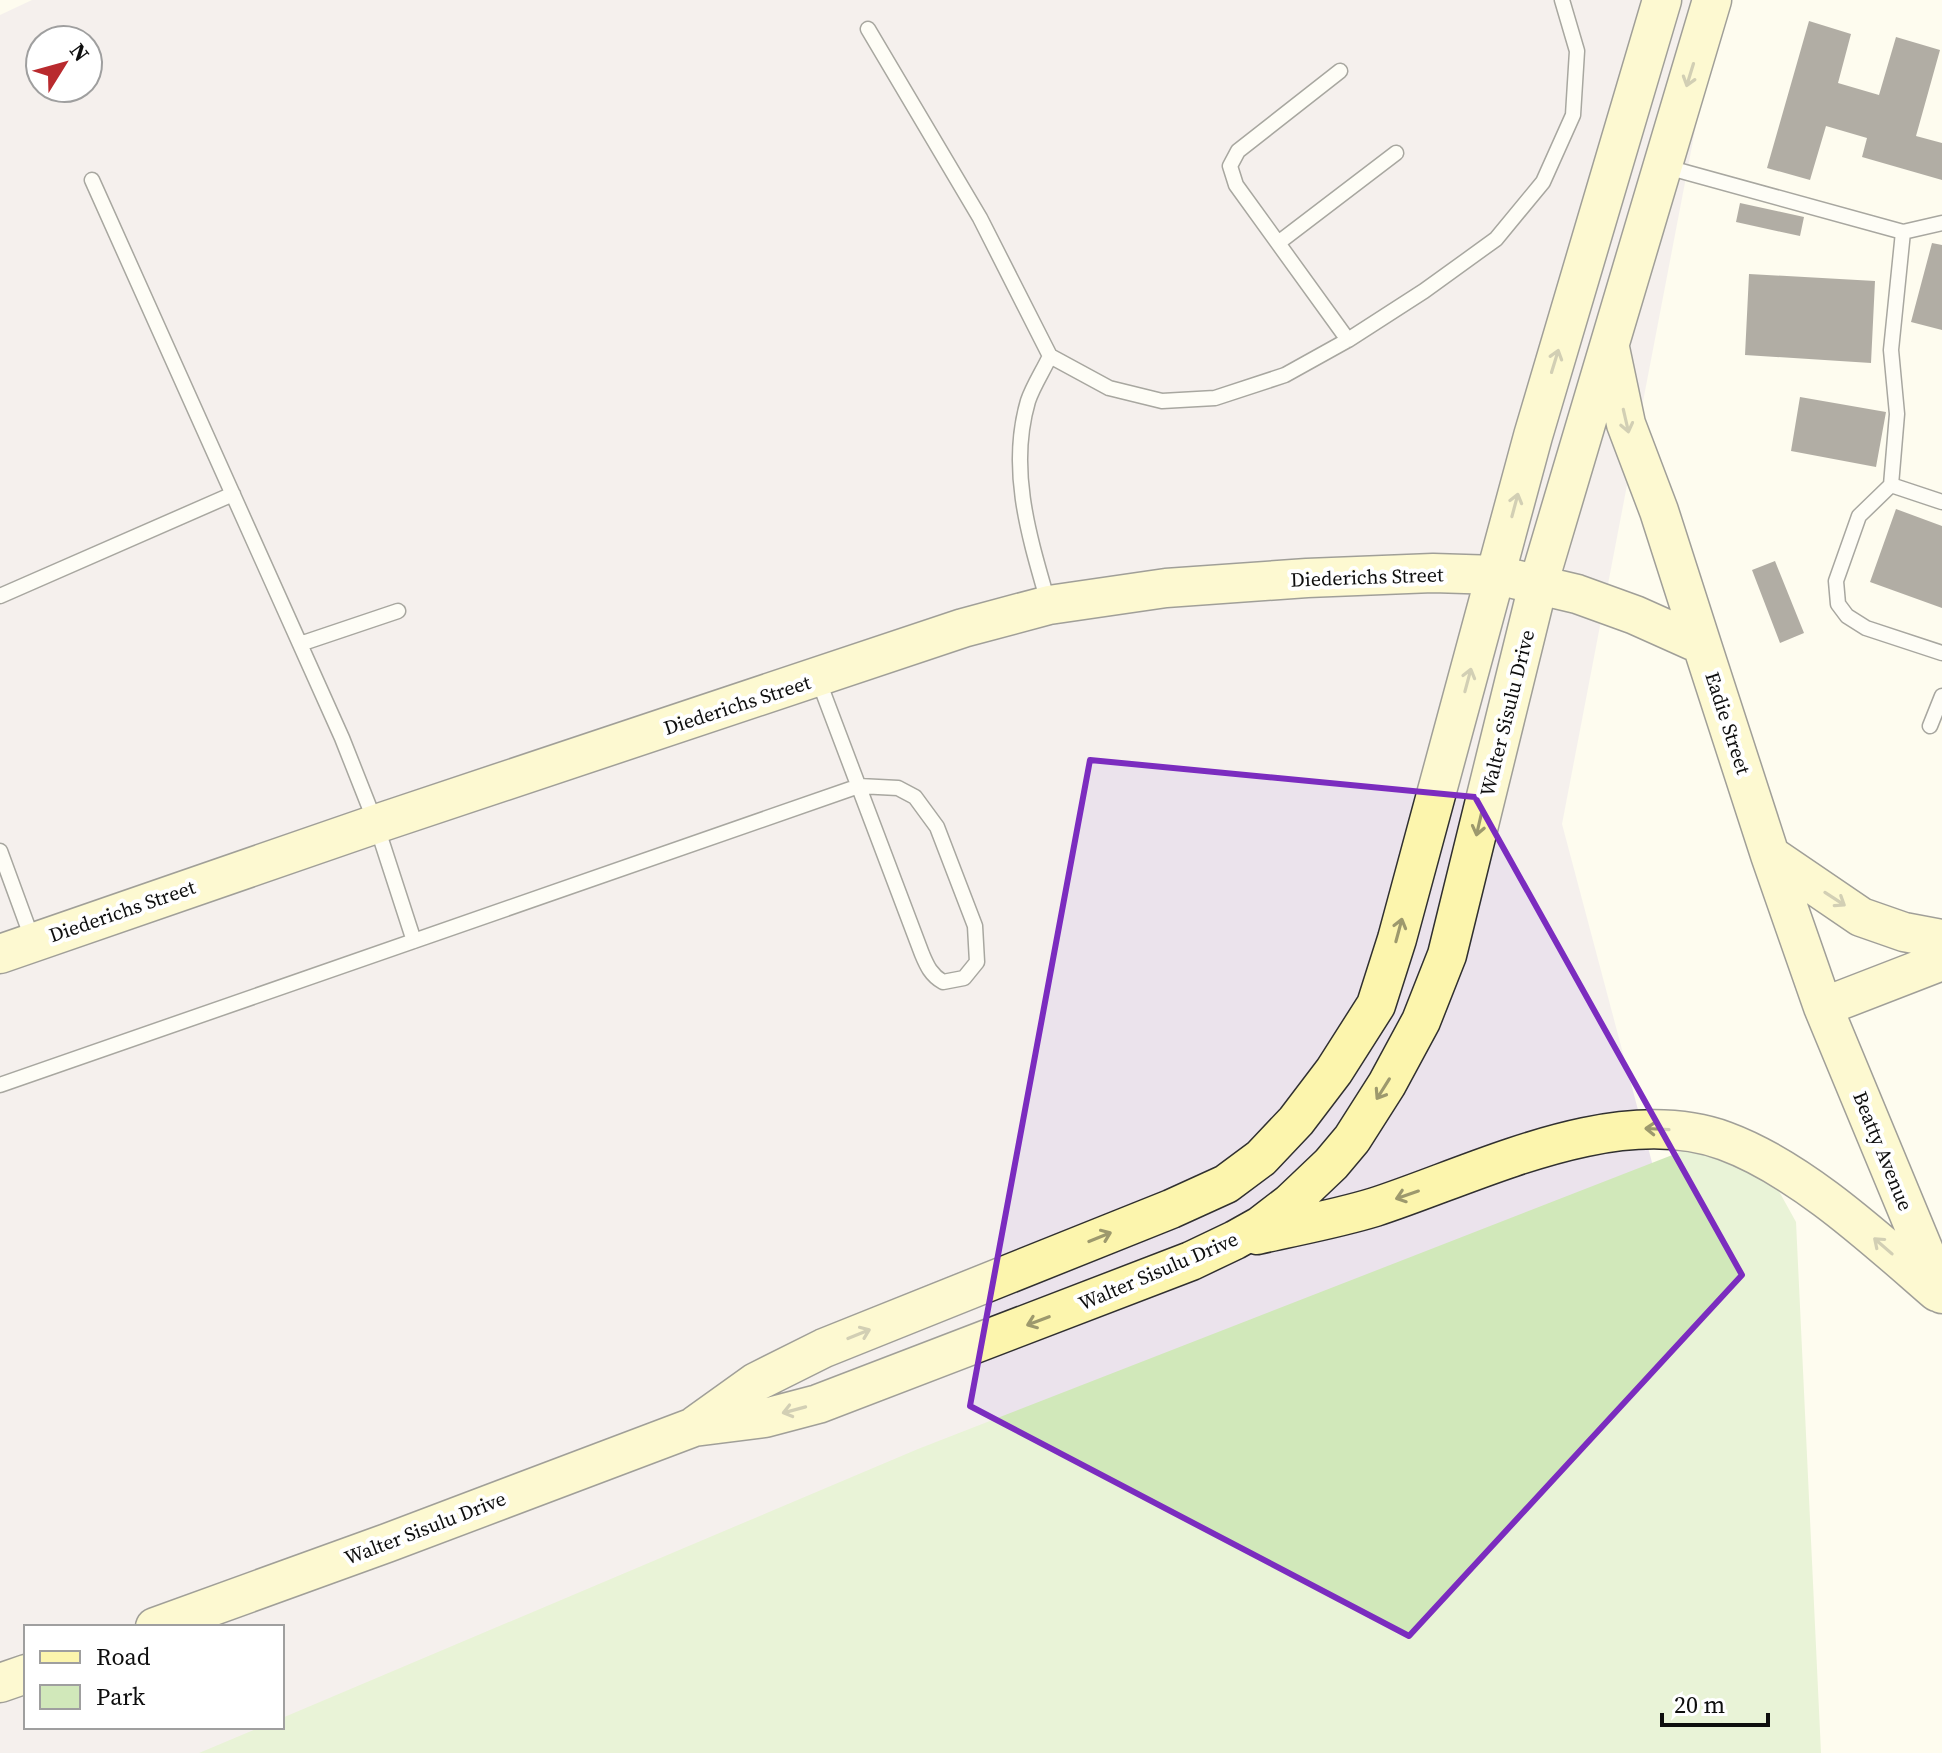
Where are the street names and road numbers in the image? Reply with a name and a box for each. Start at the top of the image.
street label: Diederichs Street [1290,560,1444,594]
street label: Walter Sisulu Drive [1473,627,1541,799]
street label: Diederichs Street [660,668,815,742]
street label: Eadie Street [1698,668,1758,778]
street label: Diederichs Street [45,873,199,949]
street label: Beatty Avenue [1846,1087,1920,1215]
street label: Walter Sisulu Drive [1074,1225,1242,1317]
street label: Walter Sisulu Drive [340,1484,510,1572]

